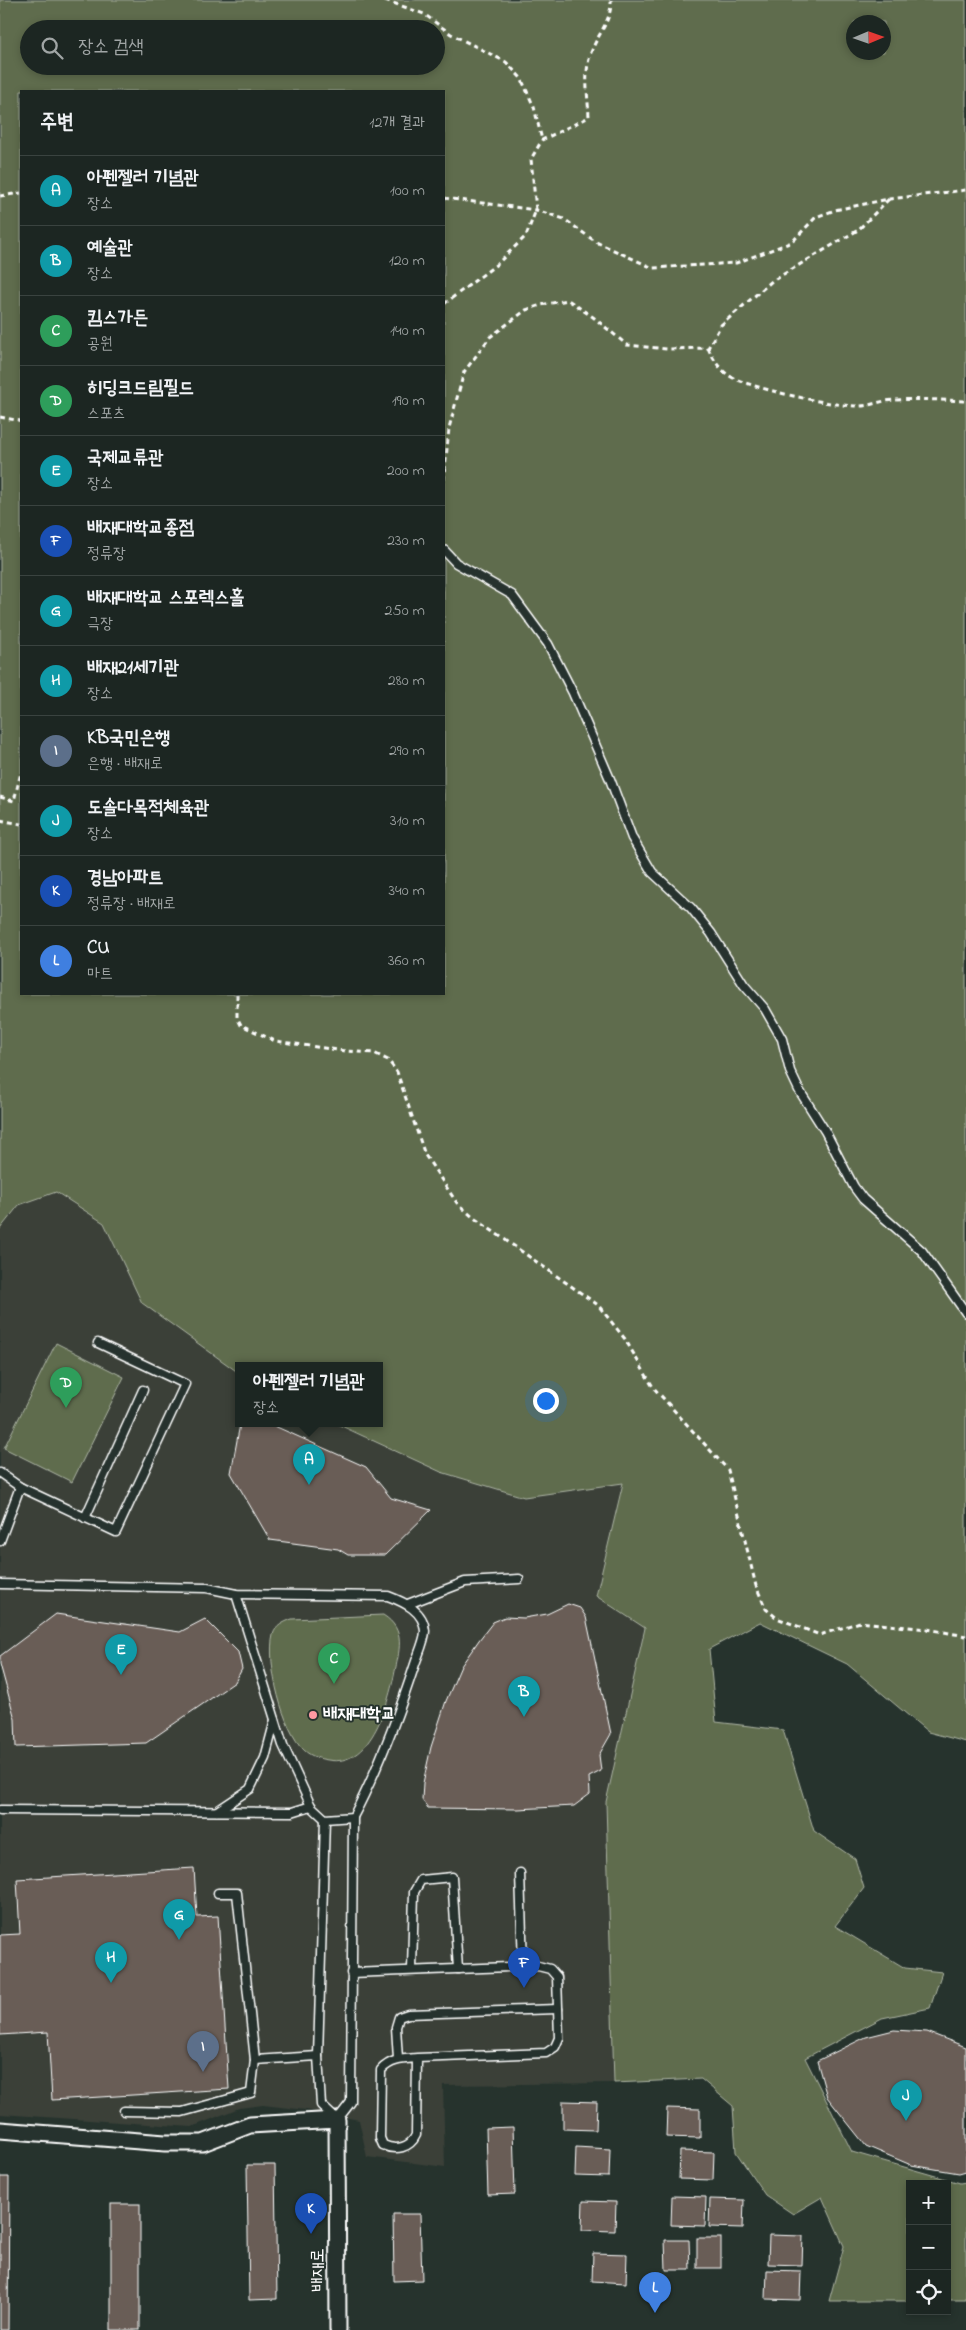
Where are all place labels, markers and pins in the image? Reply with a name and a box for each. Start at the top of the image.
pin: D [50,1367,82,1408]
pin: A [293,1444,325,1485]
pin: E [105,1634,137,1675]
pin: C [318,1643,350,1684]
pin: B [508,1676,540,1717]
place label: 배재대학교 [323,1702,395,1728]
marker: 배재대학교 [307,1709,319,1721]
pin: G [163,1899,195,1940]
pin: H [95,1942,127,1983]
pin: F [508,1947,540,1988]
pin: I [187,2031,219,2072]
pin: J [890,2080,922,2121]
pin: K [295,2193,327,2234]
pin: L [639,2272,671,2313]

